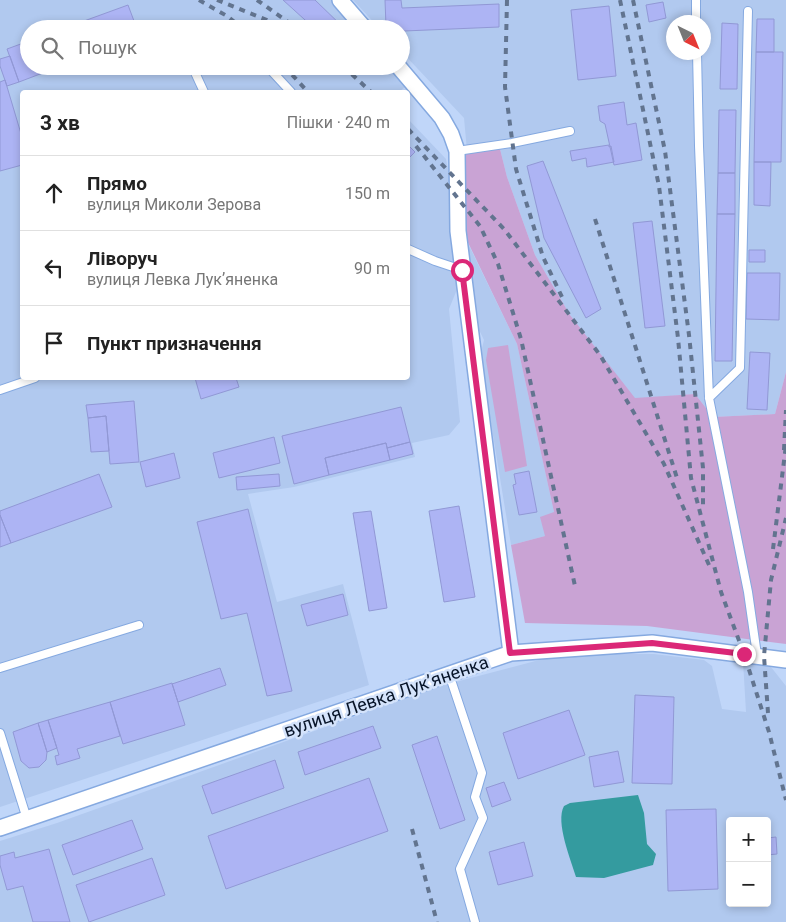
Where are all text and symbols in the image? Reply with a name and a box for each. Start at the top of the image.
north arrow [666,15,711,60]
search box [20,20,410,75]
icon: search [38,34,66,62]
text: Пошук [78,36,137,59]
text: 3 хв [40,111,80,135]
text: Пішки · 240 m [287,113,390,132]
text: Прямо [87,172,147,195]
icon: ahead [40,179,68,207]
text: 150 m [345,184,390,203]
text: вулиця Миколи Зерова [87,195,261,214]
text: Ліворуч [87,247,158,270]
icon: left [40,254,68,282]
text: 90 m [354,259,390,278]
route start [451,259,474,282]
text: вулиця Левка Лукʼяненка [87,270,278,289]
icon: arrive [40,329,68,357]
text: Пункт призначення [87,332,262,355]
route end [733,643,756,666]
street label: вулиця Левка Лукʼяненка [281,651,491,741]
map controls [726,817,771,907]
button: + [726,817,771,862]
button: − [726,862,771,907]

